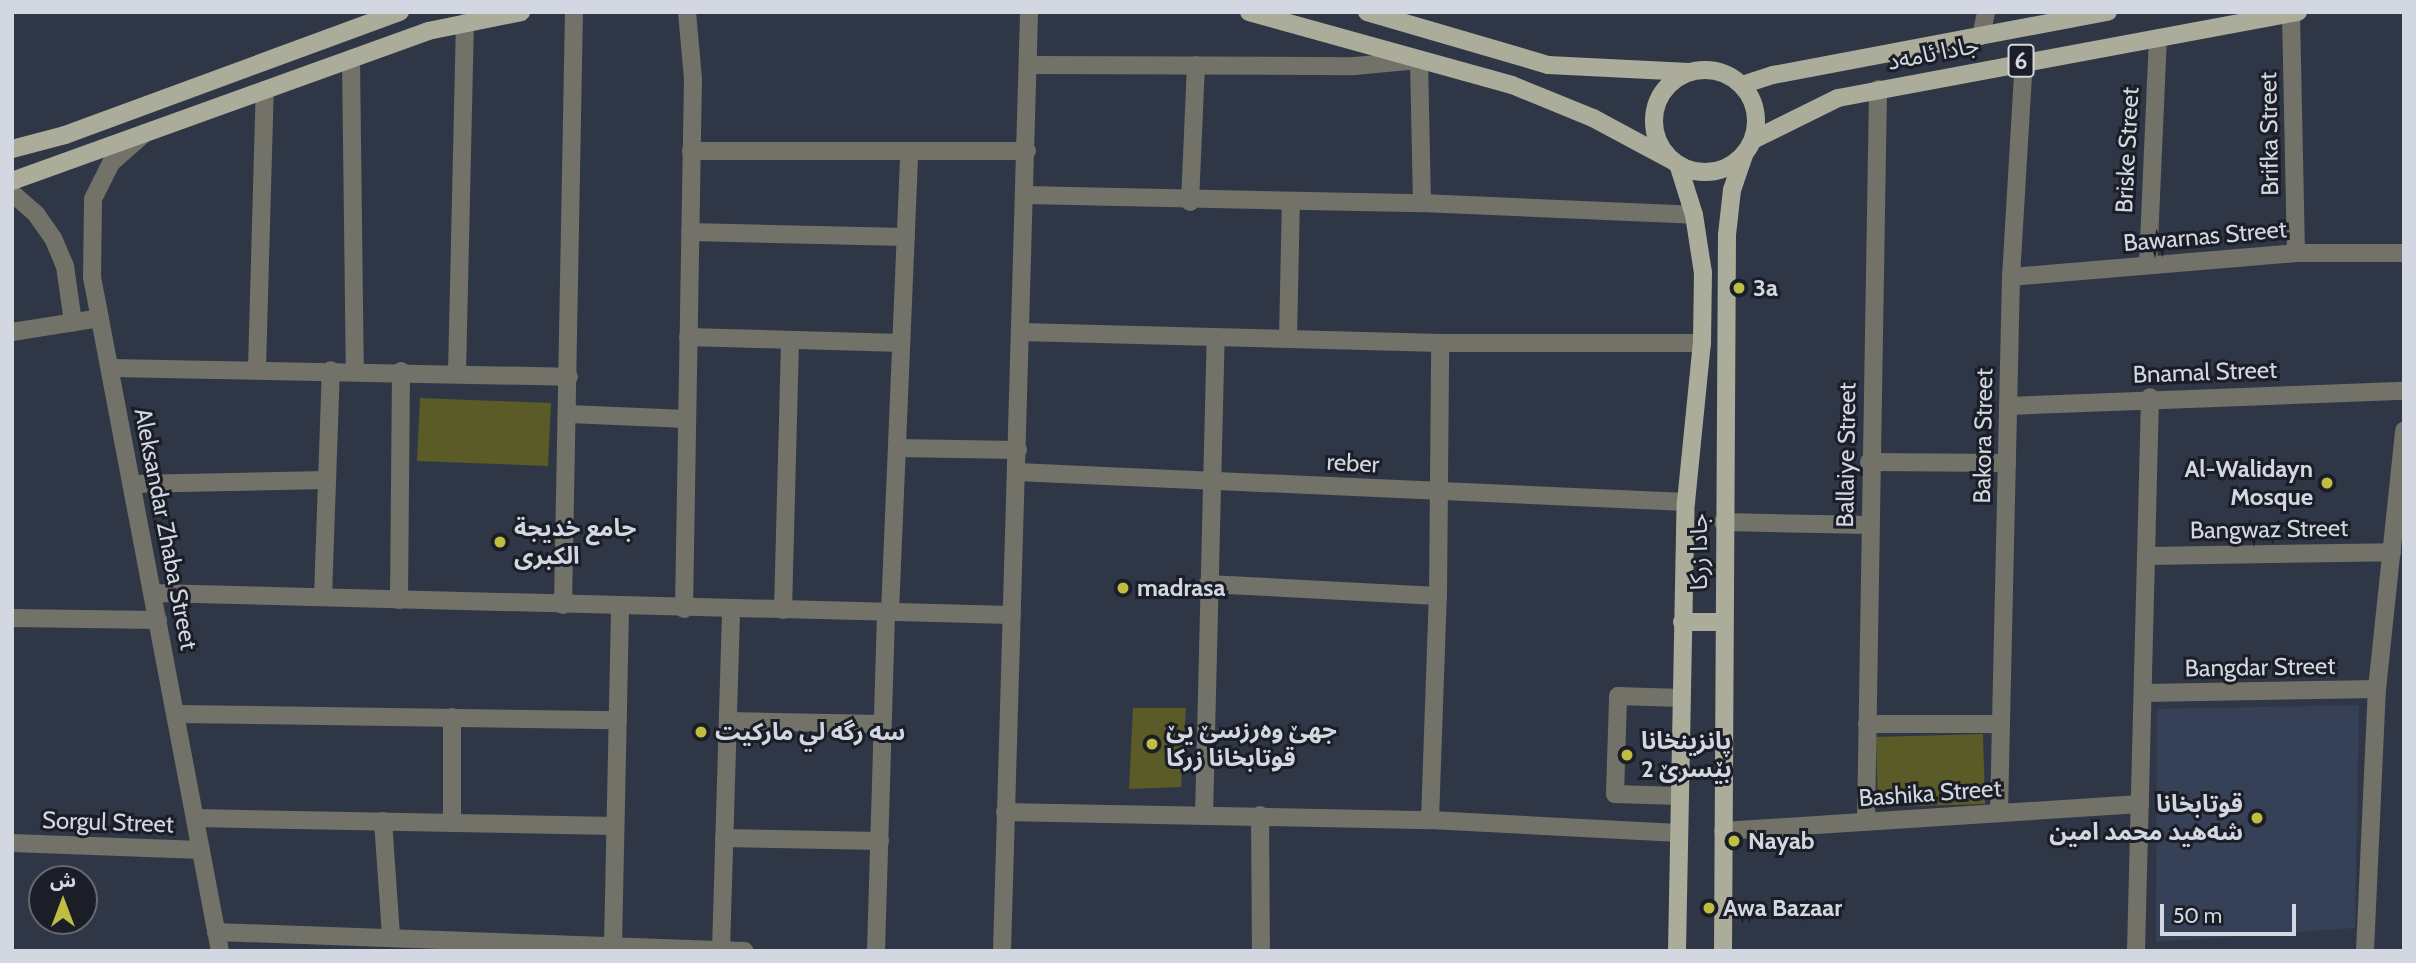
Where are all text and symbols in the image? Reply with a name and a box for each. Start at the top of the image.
street label: جادا ئامەد [1885,30,1981,76]
road number: 6 [2007,41,2035,80]
street label: Brifka Street [2254,72,2284,196]
street label: Briske Street [2109,86,2145,214]
street label: Bawarnas Street [2122,215,2288,257]
place label: 3a [1753,274,1778,302]
marker: 3a [1731,280,1747,296]
street label: Bnamal Street [2132,355,2278,389]
street label: Bakora Street [1967,368,1999,504]
street label: Ballaiye Street [1830,382,1862,528]
street label: Aleksandar Zhaba Street [128,406,204,652]
street label: reber [1326,447,1380,479]
place label: Al-Walidayn Mosque [2185,455,2313,511]
marker: Al-Walidayn Mosque [2319,475,2335,491]
street label: جادا زرکا [1685,513,1713,591]
street label: Bangwaz Street [2190,513,2348,545]
place label: جامع خدیجة الکبری [514,514,636,570]
marker: جامع خدیجة الکبری [492,534,508,550]
place label: madrasa [1137,574,1225,602]
marker: madrasa [1115,580,1131,596]
street label: Bangdar Street [2184,651,2336,683]
place label: جھێ وەرزسێ یێ قوتابخانا زرکا [1166,716,1337,772]
place label: سه رگه لي ماركيت [715,718,905,746]
marker: سه رگه لي ماركيت [693,724,709,740]
place label: پانزینخانا بێسرێ 2 [1641,727,1731,783]
marker: جھێ وەرزسێ یێ قوتابخانا زرکا [1144,736,1160,752]
marker: پانزینخانا بێسرێ 2 [1619,747,1635,763]
street label: Bashika Street [1858,774,2002,812]
place label: قوتابخانا شەهید محمد امین [2049,790,2243,846]
street label: Sorgul Street [42,805,174,839]
marker: قوتابخانا شەهید محمد امین [2249,810,2265,826]
place label: Nayab [1748,827,1815,855]
marker: Nayab [1726,833,1742,849]
north arrow [28,865,98,935]
text: ش [50,869,76,892]
scale bar [2164,890,2300,934]
place label: Awa Bazaar [1723,894,1842,922]
marker: Awa Bazaar [1701,900,1717,916]
text: 50 m [2173,903,2222,928]

